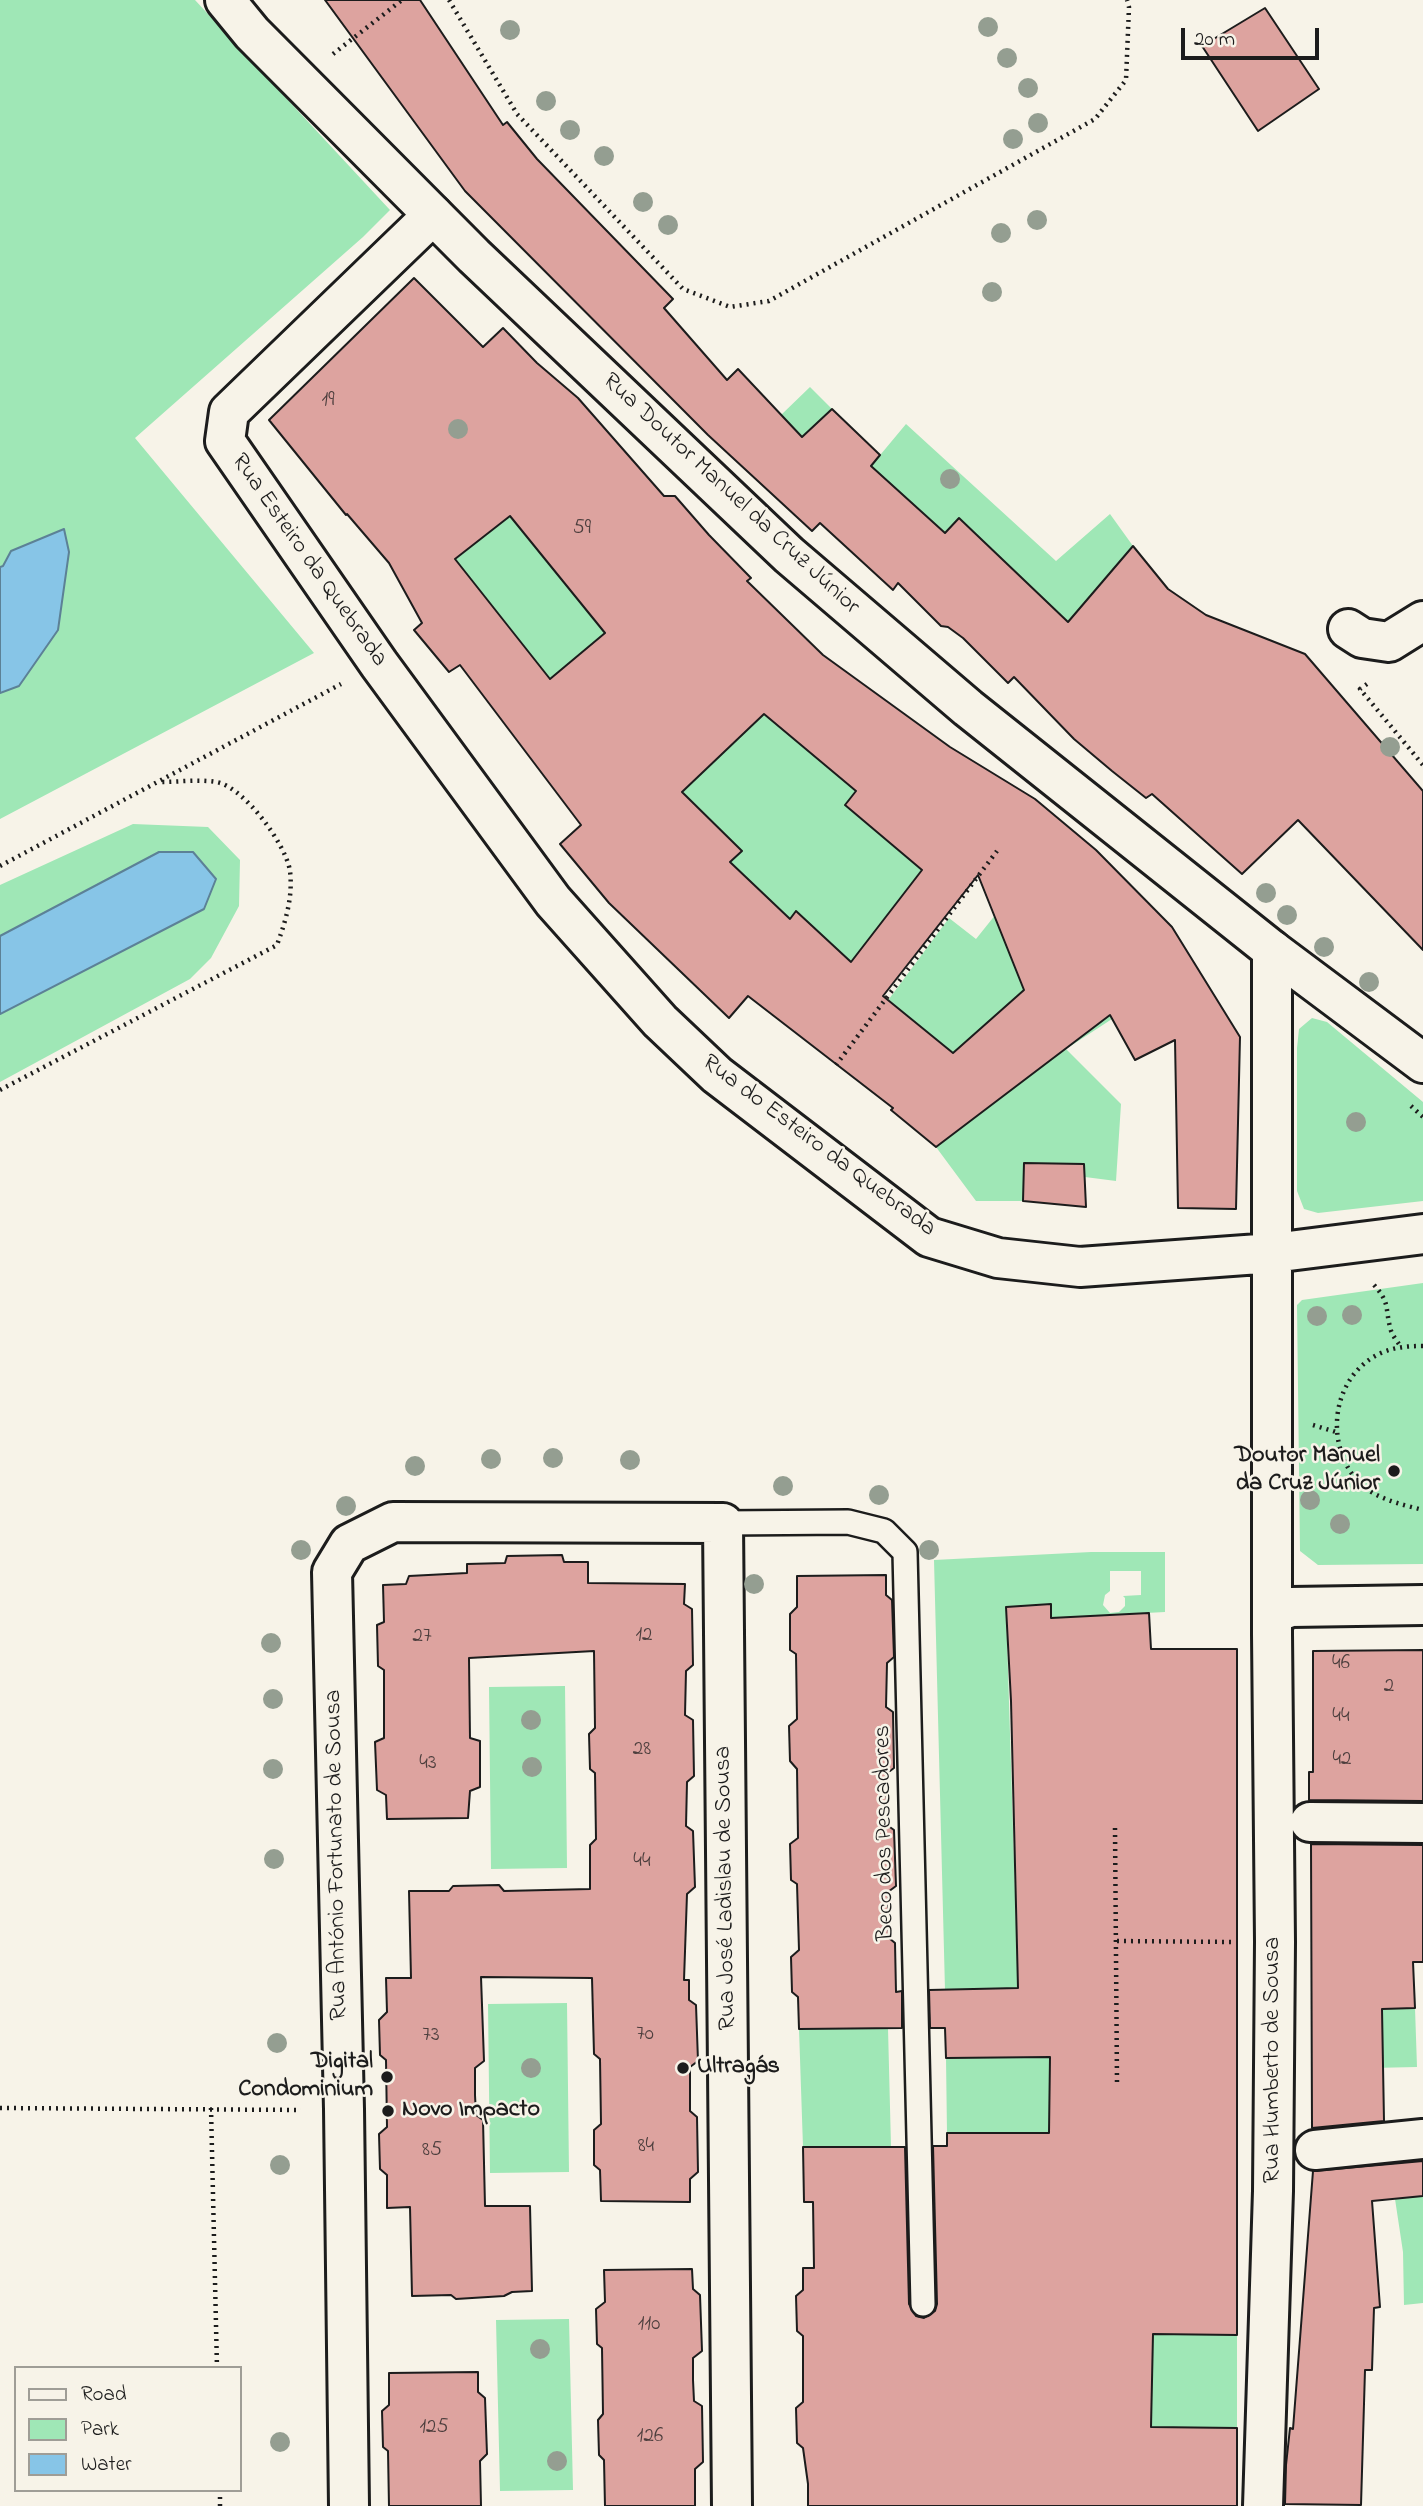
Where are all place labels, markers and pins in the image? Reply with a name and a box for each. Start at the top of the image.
place label: Doutor Manuel da Cruz Júnior [1234,1443,1380,1499]
marker: Doutor Manuel da Cruz Júnior [1386,1463,1402,1479]
place label: Digital Condominium [238,2049,373,2105]
place label: Ultragás [697,2054,780,2082]
marker: Ultragás [675,2060,691,2076]
marker: Digital Condominium [379,2069,395,2085]
place label: Novo Impacto [402,2097,540,2125]
marker: Novo Impacto [380,2103,396,2119]

